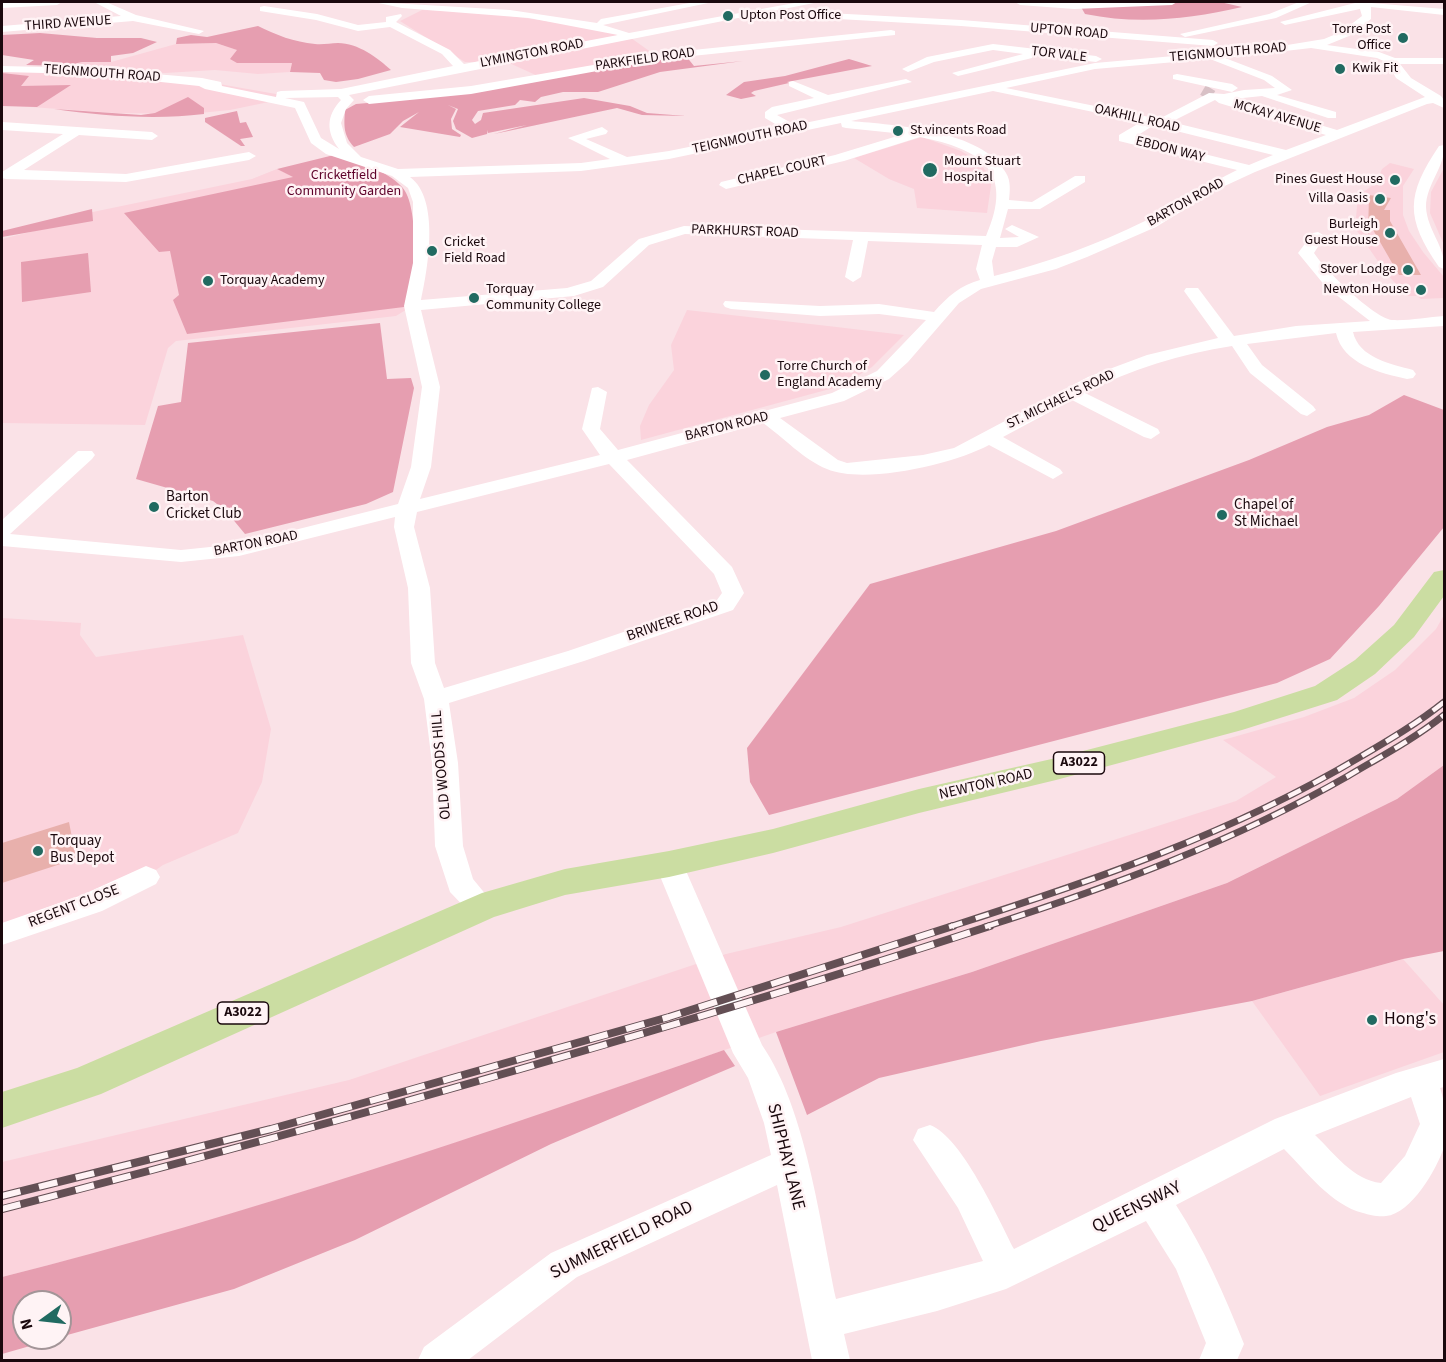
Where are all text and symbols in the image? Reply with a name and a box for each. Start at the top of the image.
place label: Upton Post Office [740,8,841,24]
marker: Upton Post Office [721,9,735,23]
street label: THIRD AVENUE [24,13,112,35]
street label: UPTON ROAD [1029,20,1109,44]
place label: Torre Post Office [1332,22,1391,54]
marker: Torre Post Office [1396,31,1410,45]
street label: LYMINGTON ROAD [479,36,585,72]
street label: TEIGNMOUTH ROAD [1169,40,1287,66]
street label: TOR VALE [1030,43,1088,67]
street label: PARKFIELD ROAD [594,45,696,75]
place label: Kwik Fit [1352,61,1398,77]
street label: TEIGNMOUTH ROAD [43,62,161,86]
marker: Kwik Fit [1333,62,1347,76]
street label: MCKAY AVENUE [1231,96,1323,138]
street label: OAKHILL ROAD [1093,101,1181,137]
street label: TEIGNMOUTH ROAD [691,118,809,158]
place label: St.vincents Road [910,123,1007,139]
marker: St.vincents Road [891,124,905,138]
street label: EBDON WAY [1134,133,1206,167]
street label: CHAPEL COURT [736,153,828,189]
place label: Mount Stuart Hospital [944,154,1021,186]
marker: Mount Stuart Hospital [921,161,939,179]
park label: Cricketfield Community Garden [287,168,401,200]
place label: Pines Guest House [1275,172,1383,188]
marker: Pines Guest House [1388,173,1402,187]
street label: BARTON ROAD [1145,175,1227,231]
place label: Villa Oasis [1309,191,1368,207]
marker: Villa Oasis [1373,192,1387,206]
place label: Burleigh Guest House [1305,217,1378,250]
street label: PARKHURST ROAD [691,222,799,242]
marker: Burleigh Guest House [1383,226,1397,240]
place label: Cricket Field Road [444,235,505,268]
marker: Cricket Field Road [425,244,439,258]
place label: Stover Lodge [1320,262,1396,278]
marker: Stover Lodge [1401,263,1415,277]
place label: Torquay Academy [220,273,324,289]
marker: Torquay Academy [201,274,215,288]
place label: Torquay Community College [486,282,601,314]
place label: Newton House [1323,282,1409,298]
marker: Newton House [1414,283,1428,297]
marker: Torquay Community College [467,291,481,305]
place label: Torre Church of England Academy [777,359,882,392]
street label: ST. MICHAEL'S ROAD [1004,367,1118,433]
marker: Torre Church of England Academy [758,368,772,382]
street label: BARTON ROAD [684,409,770,445]
place label: Barton Cricket Club [166,489,242,524]
place label: Chapel of St Michael [1234,497,1298,532]
marker: Barton Cricket Club [147,500,161,514]
marker: Chapel of St Michael [1215,508,1229,522]
street label: BARTON ROAD [213,528,299,560]
street label: BRIWERE ROAD [625,598,721,646]
street label: OLD WOODS HILL [428,710,456,820]
road number: A3022 [1054,752,1104,774]
street label: NEWTON ROAD [937,765,1035,805]
place label: Torquay Bus Depot [50,833,114,868]
marker: Torquay Bus Depot [31,844,45,858]
street label: REGENT CLOSE [26,881,122,933]
road number: A3022 [218,1002,268,1024]
place label: Hong's [1384,1009,1436,1031]
marker: Hong's [1365,1013,1379,1027]
street label: SHIPHAY LANE [761,1101,809,1213]
street label: QUEENSWAY [1089,1177,1185,1239]
street label: SUMMERFIELD ROAD [547,1197,697,1285]
north arrow [12,1290,72,1350]
text: N [15,1316,39,1332]

